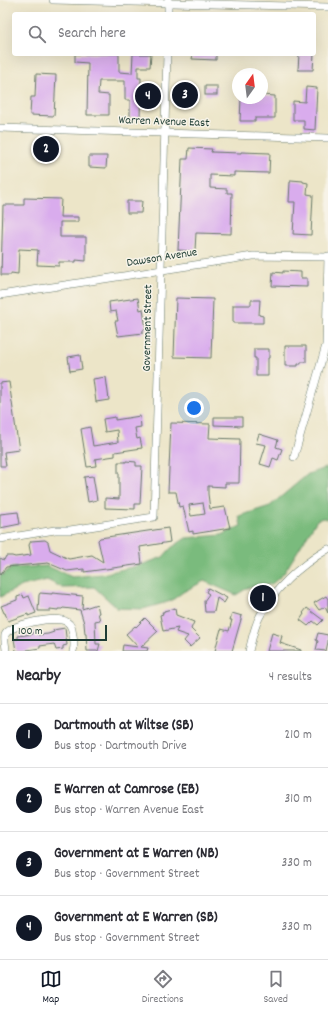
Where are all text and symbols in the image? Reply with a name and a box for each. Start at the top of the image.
search box [12,12,316,56]
icon: search [26,23,48,45]
text: Search here [58,23,126,45]
north arrow [232,68,268,104]
pin: 3 [172,80,198,110]
pin: 4 [135,81,161,111]
street label: Warren Avenue East [118,112,210,132]
pin: 2 [33,134,59,164]
street label: Dawson Avenue [126,244,198,272]
street label: Government Street [139,284,157,372]
your location [184,398,204,418]
pin: 1 [250,583,276,613]
scale bar [12,623,107,642]
text: 100 m [18,624,42,640]
text: Nearby [16,665,60,689]
text: 4 results [269,668,312,687]
text: Dartmouth at Wiltse (SB) [54,715,193,737]
text: 1 [28,726,30,745]
text: 210 m [284,726,312,745]
text: Bus stop · Dartmouth Drive [54,737,187,756]
text: E Warren at Camrose (EB) [54,779,199,801]
text: 2 [26,790,32,809]
text: 310 m [284,790,312,809]
text: Bus stop · Warren Avenue East [54,801,204,820]
text: Government at E Warren (NB) [54,843,218,865]
text: 3 [26,854,32,873]
text: 330 m [281,854,312,873]
text: Bus stop · Government Street [54,865,200,884]
text: Government at E Warren (SB) [54,907,218,929]
text: 4 [26,918,32,937]
text: 330 m [281,918,312,937]
text: Bus stop · Government Street [54,929,200,948]
tab: Map [40,968,62,1008]
tab: Directions [142,968,184,1008]
tab: Saved [263,968,288,1008]

